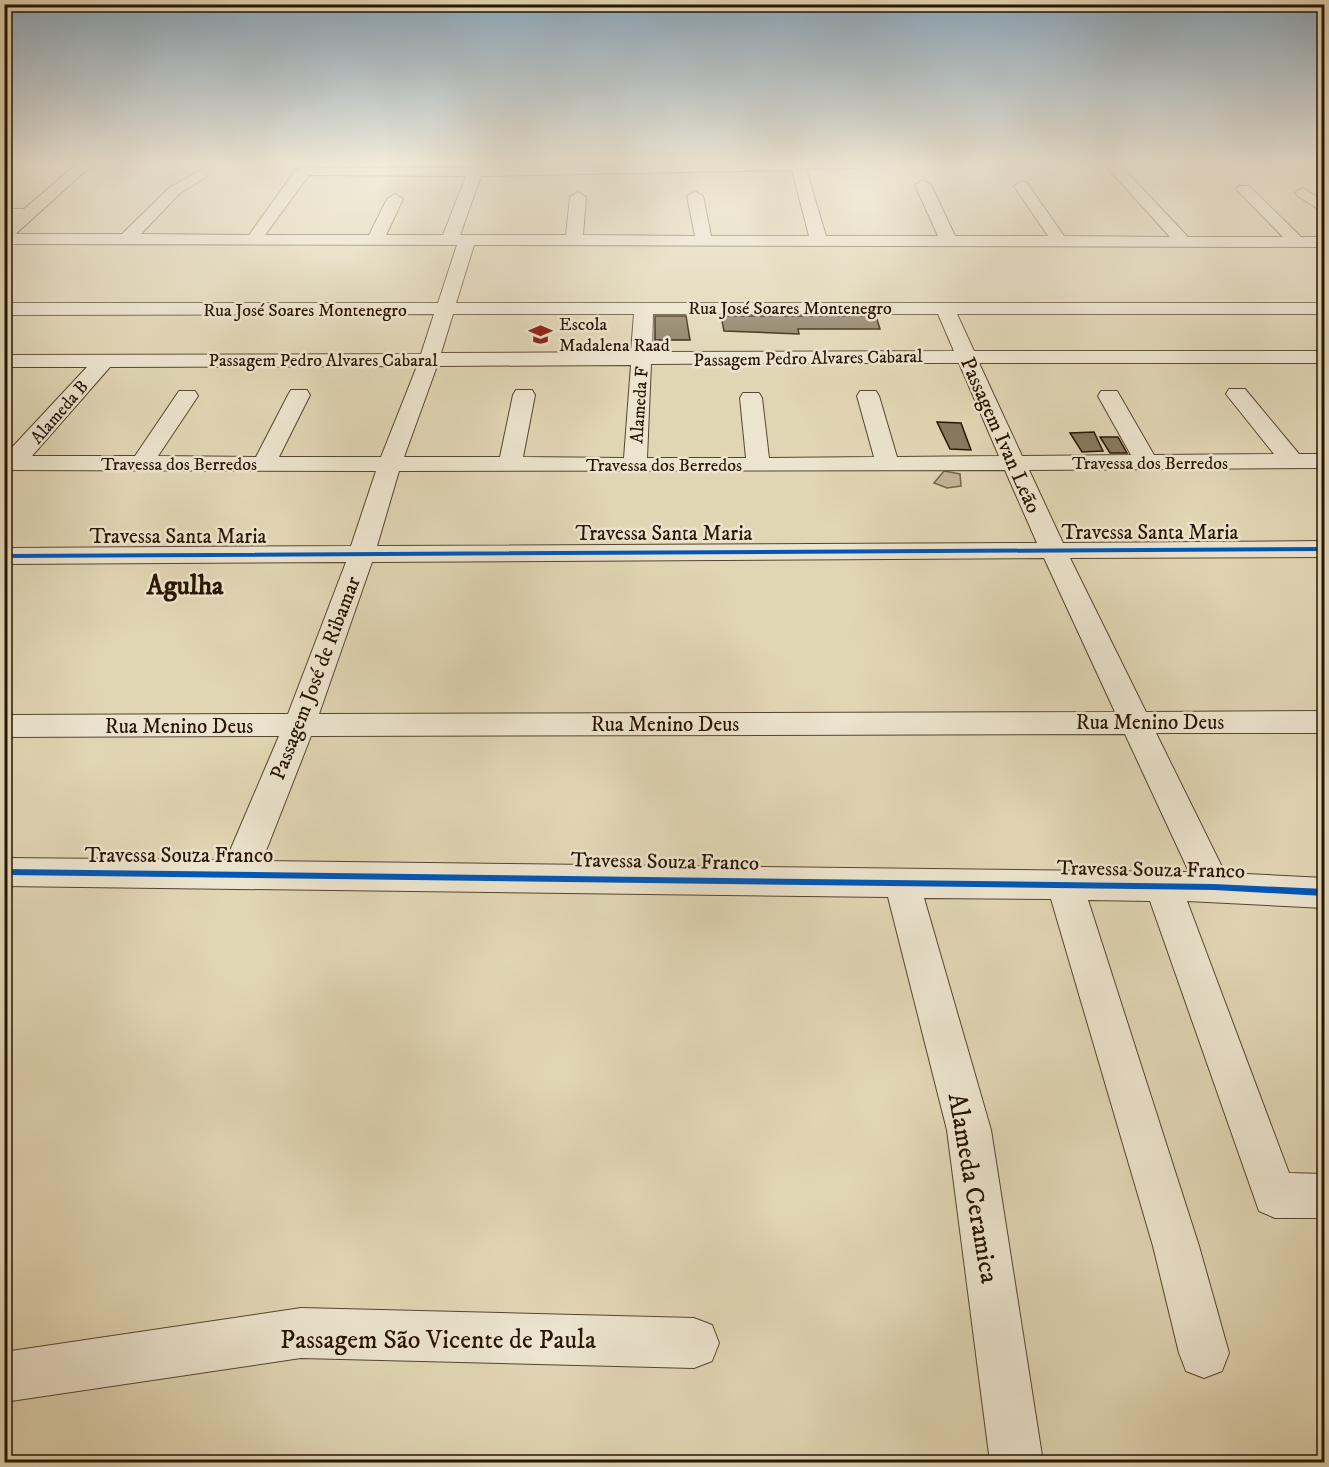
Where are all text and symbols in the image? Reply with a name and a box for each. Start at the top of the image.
street label: Rua José Soares Montenegro [688,298,892,320]
street label: Rua José Soares Montenegro [203,300,407,322]
place label: Escola Madalena Raad [559,314,670,357]
school or university icon: Escola Madalena Raad [528,321,554,347]
street label: Passagem Pedro Alvares Cabaral [693,346,923,372]
street label: Passagem Pedro Alvares Cabaral [208,350,438,372]
street label: Passagem Ivan Leão [954,353,1046,517]
street label: Alameda F [626,366,654,444]
street label: Alameda B [26,376,93,449]
street label: Travessa dos Berredos [1072,453,1228,475]
street label: Travessa dos Berredos [101,454,257,476]
street label: Travessa dos Berredos [586,455,742,477]
street label: Travessa Santa Maria [1062,520,1239,546]
street label: Travessa Santa Maria [576,521,753,547]
street label: Travessa Santa Maria [90,524,267,550]
district label: Agulha [145,569,224,603]
street label: Passagem José de Ribamar [265,573,367,784]
street label: Rua Menino Deus [1076,710,1224,736]
street label: Rua Menino Deus [591,712,739,738]
street label: Rua Menino Deus [105,714,253,740]
street label: Travessa Souza Franco [85,843,273,869]
street label: Travessa Souza Franco [571,847,759,877]
street label: Travessa Souza Franco [1057,855,1245,885]
street label: Alameda Ceramica [940,1091,1005,1286]
street label: Passagem São Vicente de Paula [280,1324,596,1357]

